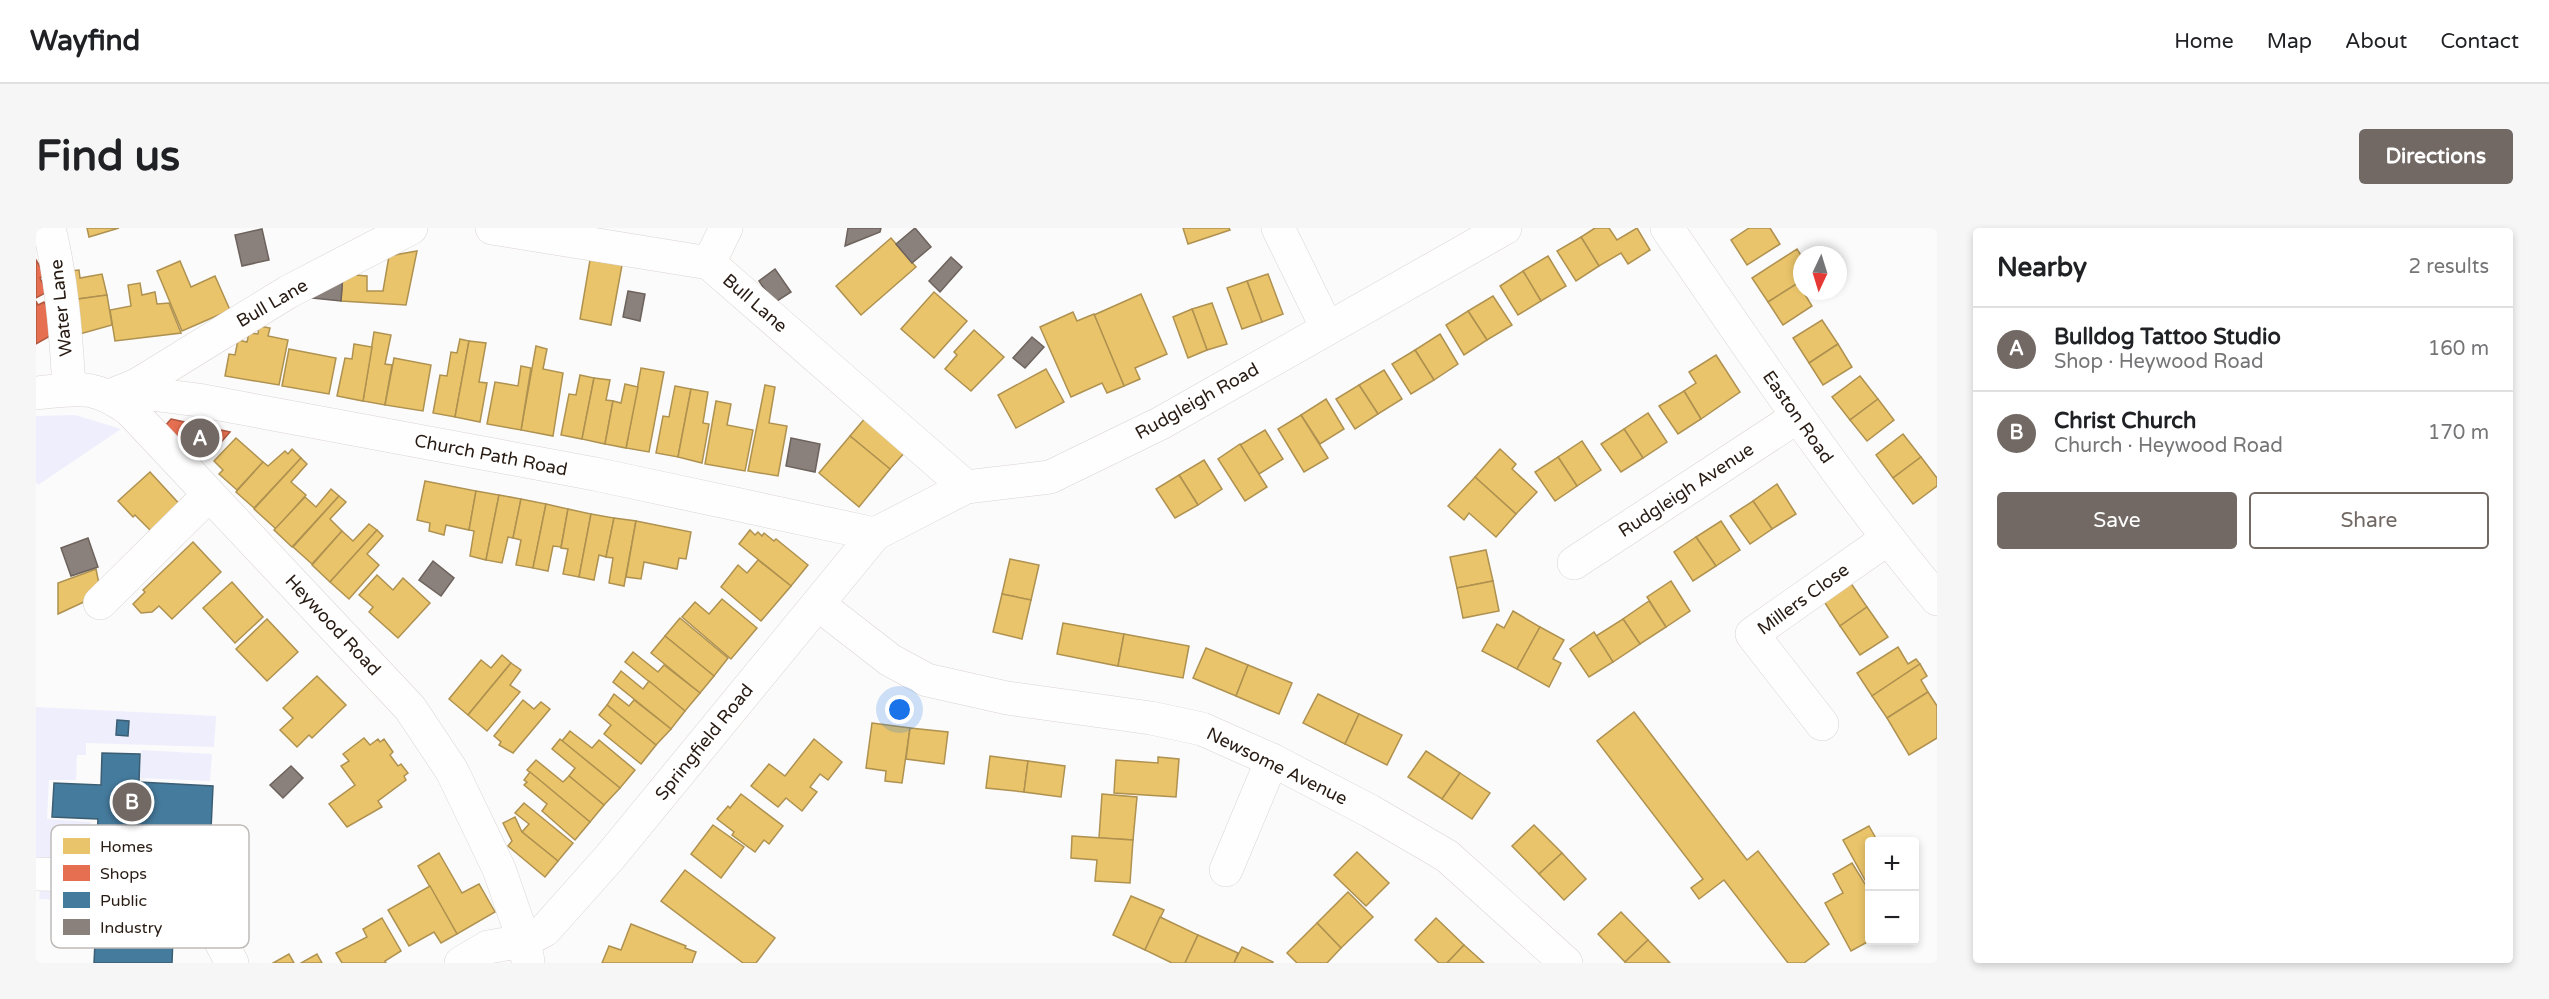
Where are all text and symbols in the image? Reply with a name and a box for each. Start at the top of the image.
text: Wayfind [30,24,140,58]
text: Home [2174,29,2234,54]
text: Map [2267,29,2312,54]
text: About [2345,29,2407,54]
text: Contact [2440,29,2519,54]
button: Directions [2359,129,2513,184]
text: Find us [36,131,180,182]
north arrow [1793,246,1847,300]
text: Nearby [1997,252,2087,283]
text: 2 results [2409,255,2489,279]
street label: Water Lane [45,258,77,358]
street label: Bull Lane [718,269,792,337]
street label: Bull Lane [232,274,312,332]
text: Bulldog Tattoo Studio [2054,324,2281,350]
text: A [2009,337,2024,361]
text: 160 m [2428,337,2489,361]
text: Shop · Heywood Road [2054,350,2264,374]
street label: Rudgleigh Road [1131,358,1263,444]
street label: Easton Road [1758,366,1838,468]
text: Christ Church [2054,408,2196,434]
pin: A [180,416,220,460]
text: B [2010,421,2023,445]
text: 170 m [2428,421,2489,445]
street label: Church Path Road [413,429,569,481]
text: Church · Heywood Road [2054,434,2283,458]
street label: Rudgleigh Avenue [1614,438,1758,542]
button: Save [1997,492,2237,549]
button: Share [2249,492,2489,549]
street label: Millers Close [1753,558,1853,640]
street label: Heywood Road [280,570,386,680]
street label: Springfield Road [650,679,758,805]
your location [885,695,914,724]
street label: Newsome Avenue [1203,722,1351,810]
pin: B [112,780,152,824]
legend [51,825,249,948]
text: Homes [100,837,153,857]
map controls [1865,837,1919,945]
button: + [1865,837,1919,891]
text: Shops [100,864,147,884]
text: Public [100,891,147,911]
button: − [1865,891,1919,945]
text: Industry [100,918,163,938]

